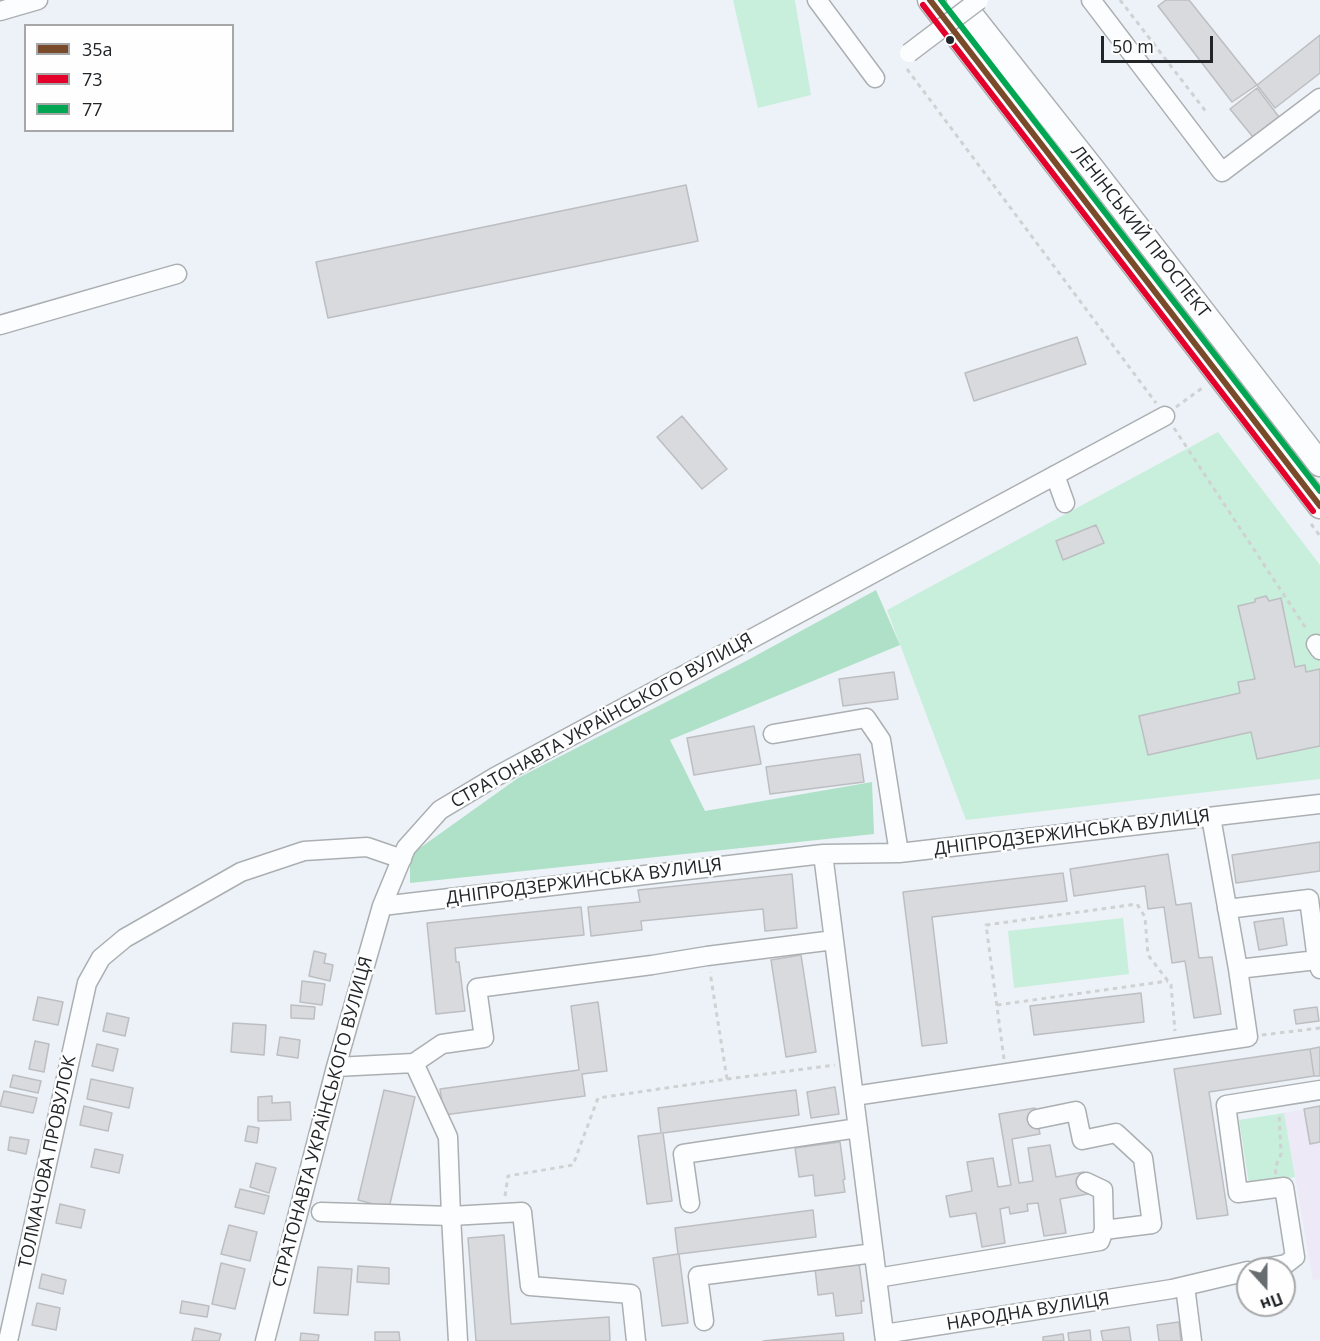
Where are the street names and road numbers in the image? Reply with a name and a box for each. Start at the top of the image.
street label: ЛЕНІНСЬКИЙ ПРОСПЕКТ [1066,141,1214,323]
street label: СТРАТОНАВТА УКРАЇНСЬКОГО ВУЛИЦЯ [447,629,757,813]
street label: ДНІПРОДЗЕРЖИНСЬКА ВУЛИЦЯ [933,805,1211,861]
street label: ДНІПРОДЗЕРЖИНСЬКА ВУЛИЦЯ [445,854,723,910]
street label: СТРАТОНАВТА УКРАЇНСЬКОГО ВУЛИЦЯ [268,954,378,1290]
street label: ТОЛМАЧОВА ПРОВУЛОК [15,1054,81,1270]
street label: НАРОДНА ВУЛИЦЯ [945,1288,1111,1336]

